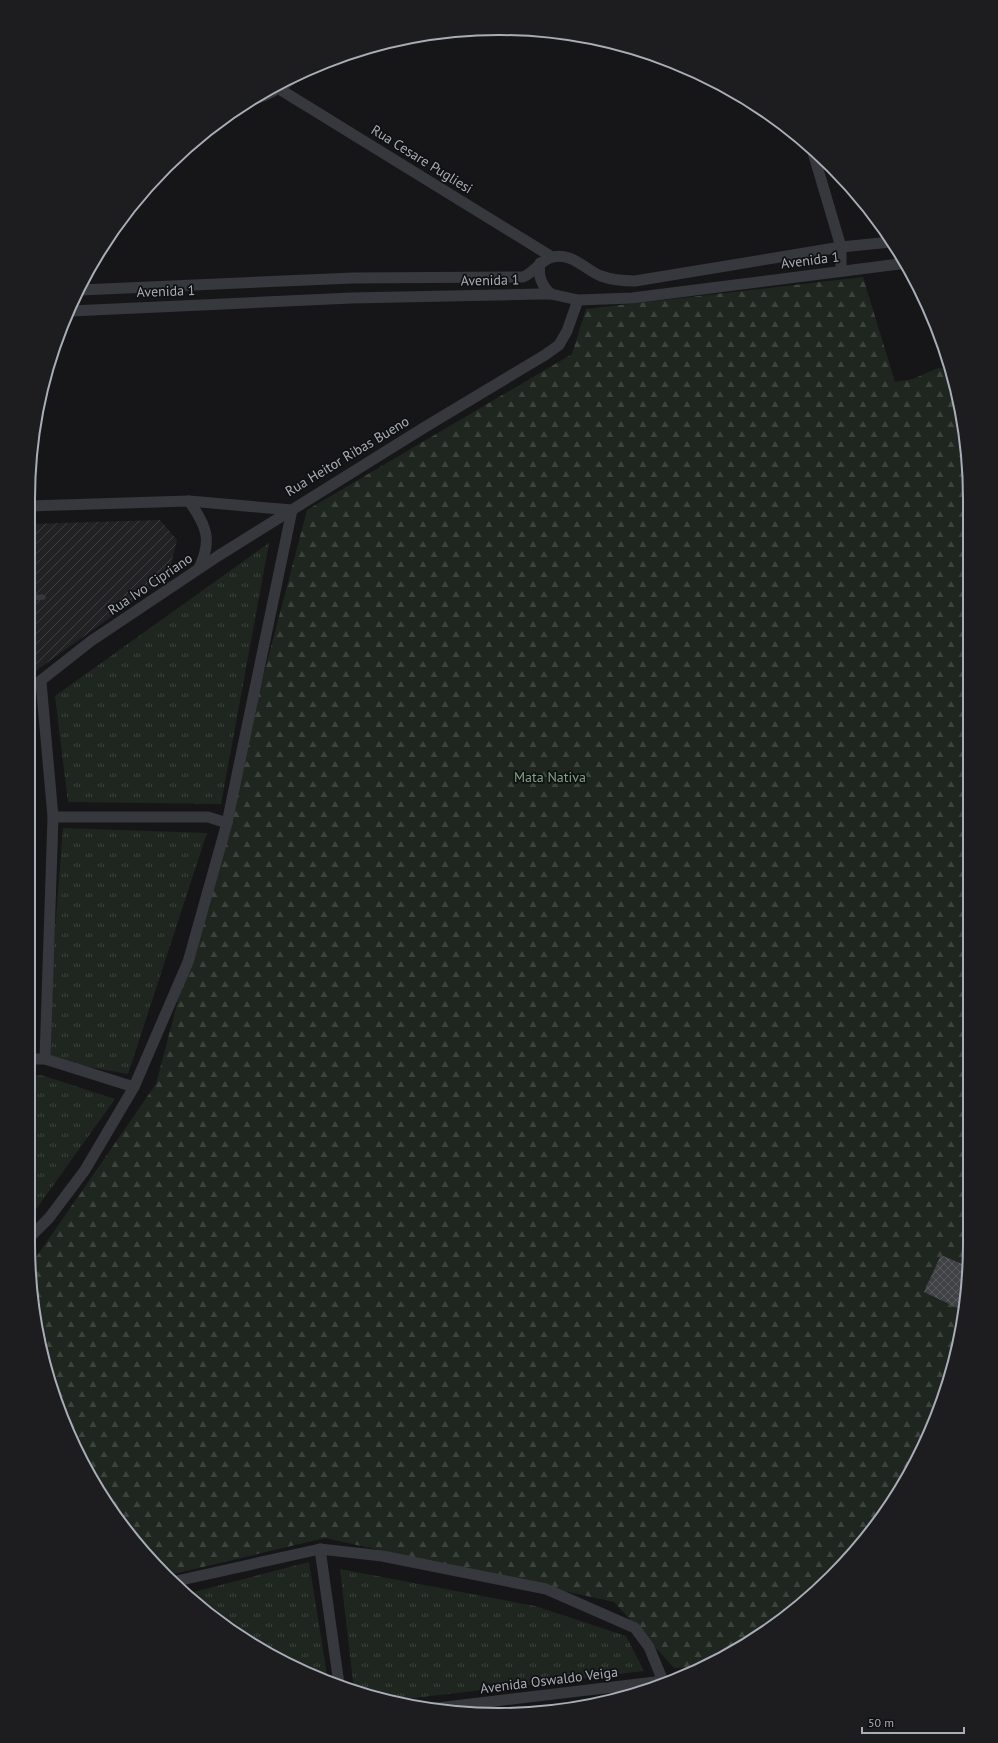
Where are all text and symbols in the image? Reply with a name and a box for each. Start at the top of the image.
street label: Rua Cesare Pugliesi [368,121,476,197]
street label: Avenida 1 [780,247,840,273]
street label: Avenida 1 [461,270,519,290]
street label: Avenida 1 [136,281,196,301]
street label: Rua Heitor Ribas Bueno [282,412,412,500]
street label: Rua Ivo Cipriano [104,549,196,619]
park label: Mata Nativa [514,768,586,786]
street label: Avenida Oswaldo Veiga [479,1663,619,1697]
scale bar [862,1709,964,1735]
text: 50 m [868,1715,894,1730]

